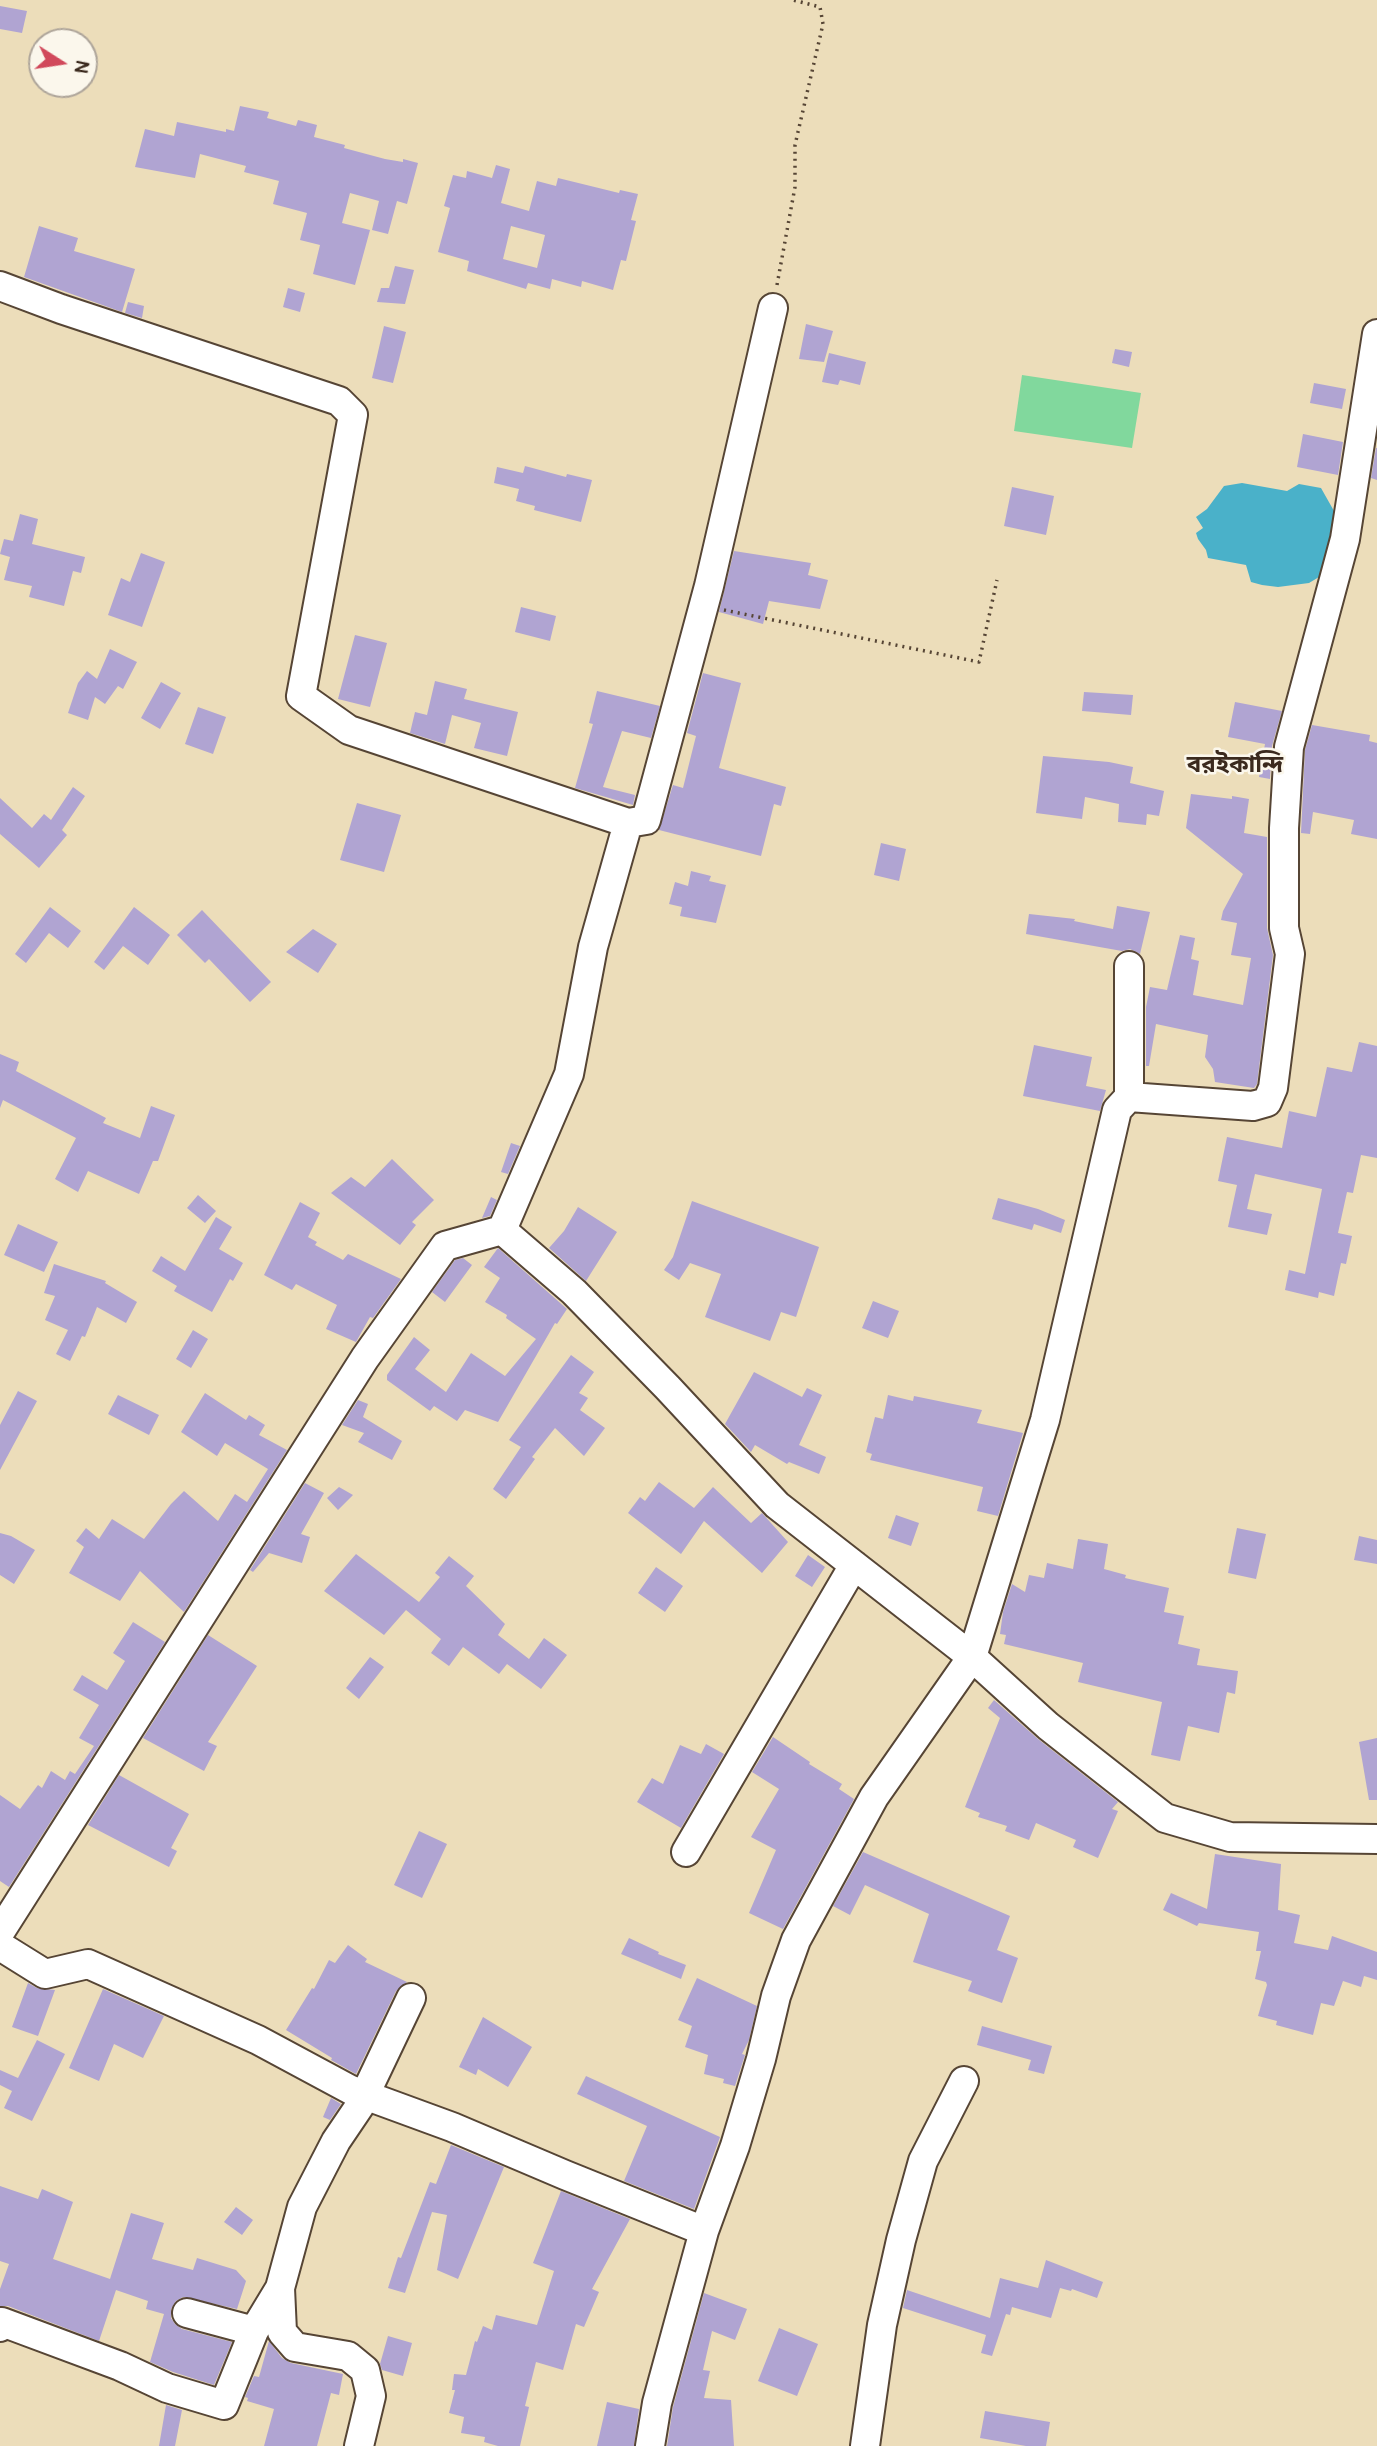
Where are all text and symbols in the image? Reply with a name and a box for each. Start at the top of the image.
north arrow [28,28,98,98]
text: N [69,58,95,76]
district label: বরইকান্দি [1187,752,1283,780]

